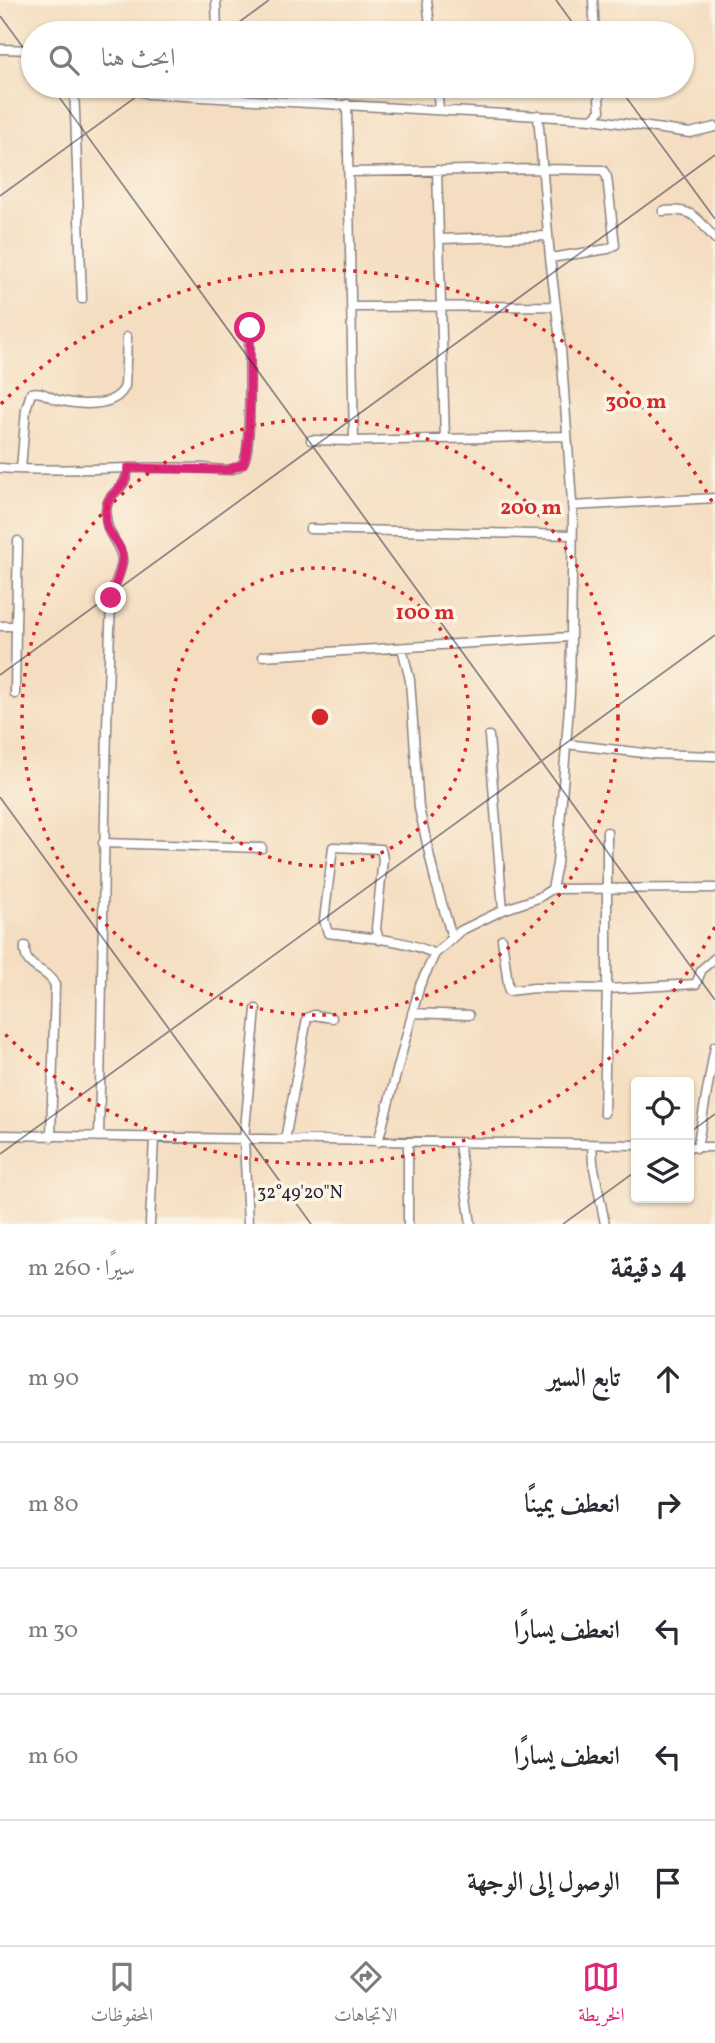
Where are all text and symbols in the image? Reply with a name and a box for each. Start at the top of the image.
search box [21,21,694,98]
icon: search [45,41,83,79]
text: ابحث هنا [101,41,176,77]
route start [234,312,265,343]
text: 300 m [606,388,666,417]
text: 200 m [500,494,562,523]
route end [95,582,126,613]
text: 100 m [395,599,455,628]
centre of rings [308,705,332,729]
map controls [631,1077,694,1203]
button: locate [631,1077,694,1140]
button: layers [631,1140,694,1203]
text: 32°49'20"N [257,1181,343,1206]
text: 4 دقيقة [610,1248,687,1290]
text: سيرًا · 260 m [28,1253,135,1285]
icon: ahead [649,1360,687,1398]
text: تابع السير [547,1361,620,1397]
text: 90 m [28,1363,79,1395]
icon: right [649,1486,687,1524]
text: انعطف يمينًا [524,1487,620,1523]
text: 80 m [28,1489,78,1521]
icon: left [649,1612,687,1650]
text: انعطف يسارًا [514,1613,620,1649]
text: 30 m [28,1615,78,1647]
icon: left [649,1738,687,1776]
text: انعطف يسارًا [514,1739,620,1775]
text: 60 m [28,1741,78,1773]
icon: arrive [649,1864,687,1902]
text: الوصول إلى الوجهة [467,1865,620,1901]
tab: المحفوظات [90,1958,153,2033]
tab: الاتجاهات [334,1958,397,2033]
tab: الخريطة [578,1958,625,2033]

